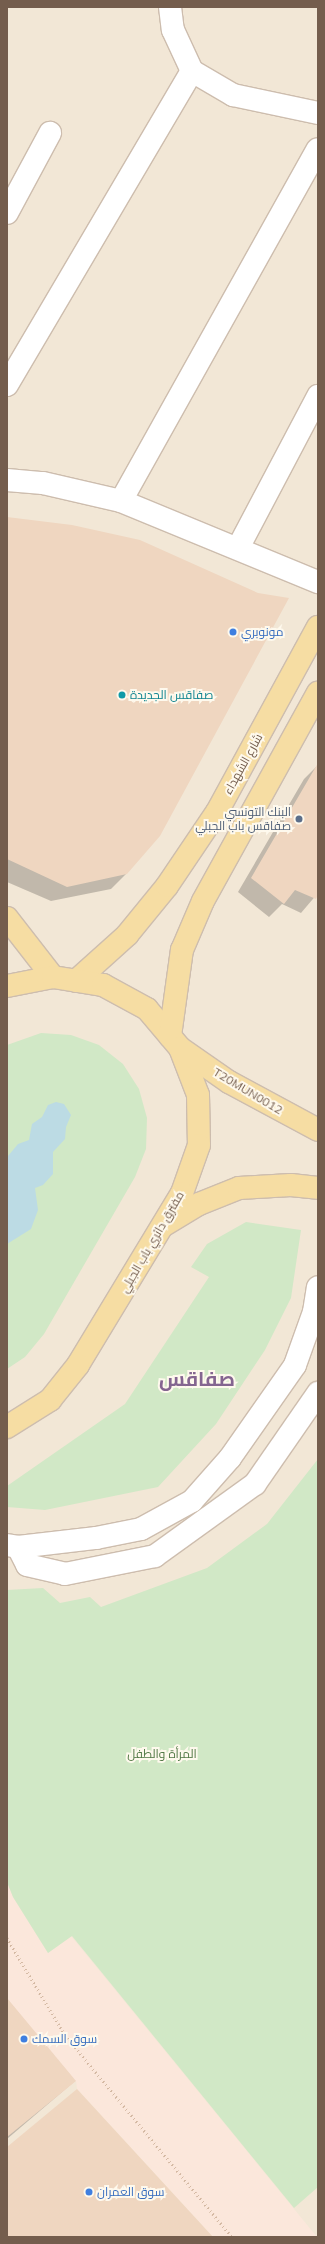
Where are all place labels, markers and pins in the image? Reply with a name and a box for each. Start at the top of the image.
place label: مونوبري [241,625,283,639]
marker: مونوبري [228,627,238,637]
place label: صفاقس الجديدة [130,688,213,702]
marker: صفاقس الجديدة [117,690,127,700]
place label: البنك التونسي صفاقس باب الجبلي [195,805,291,833]
marker: البنك التونسي صفاقس باب الجبلي [294,814,304,824]
place label: سوق السمك [32,2032,97,2046]
marker: سوق السمك [19,2034,29,2044]
place label: سوق العمران [97,2185,164,2199]
marker: سوق العمران [84,2187,94,2197]

